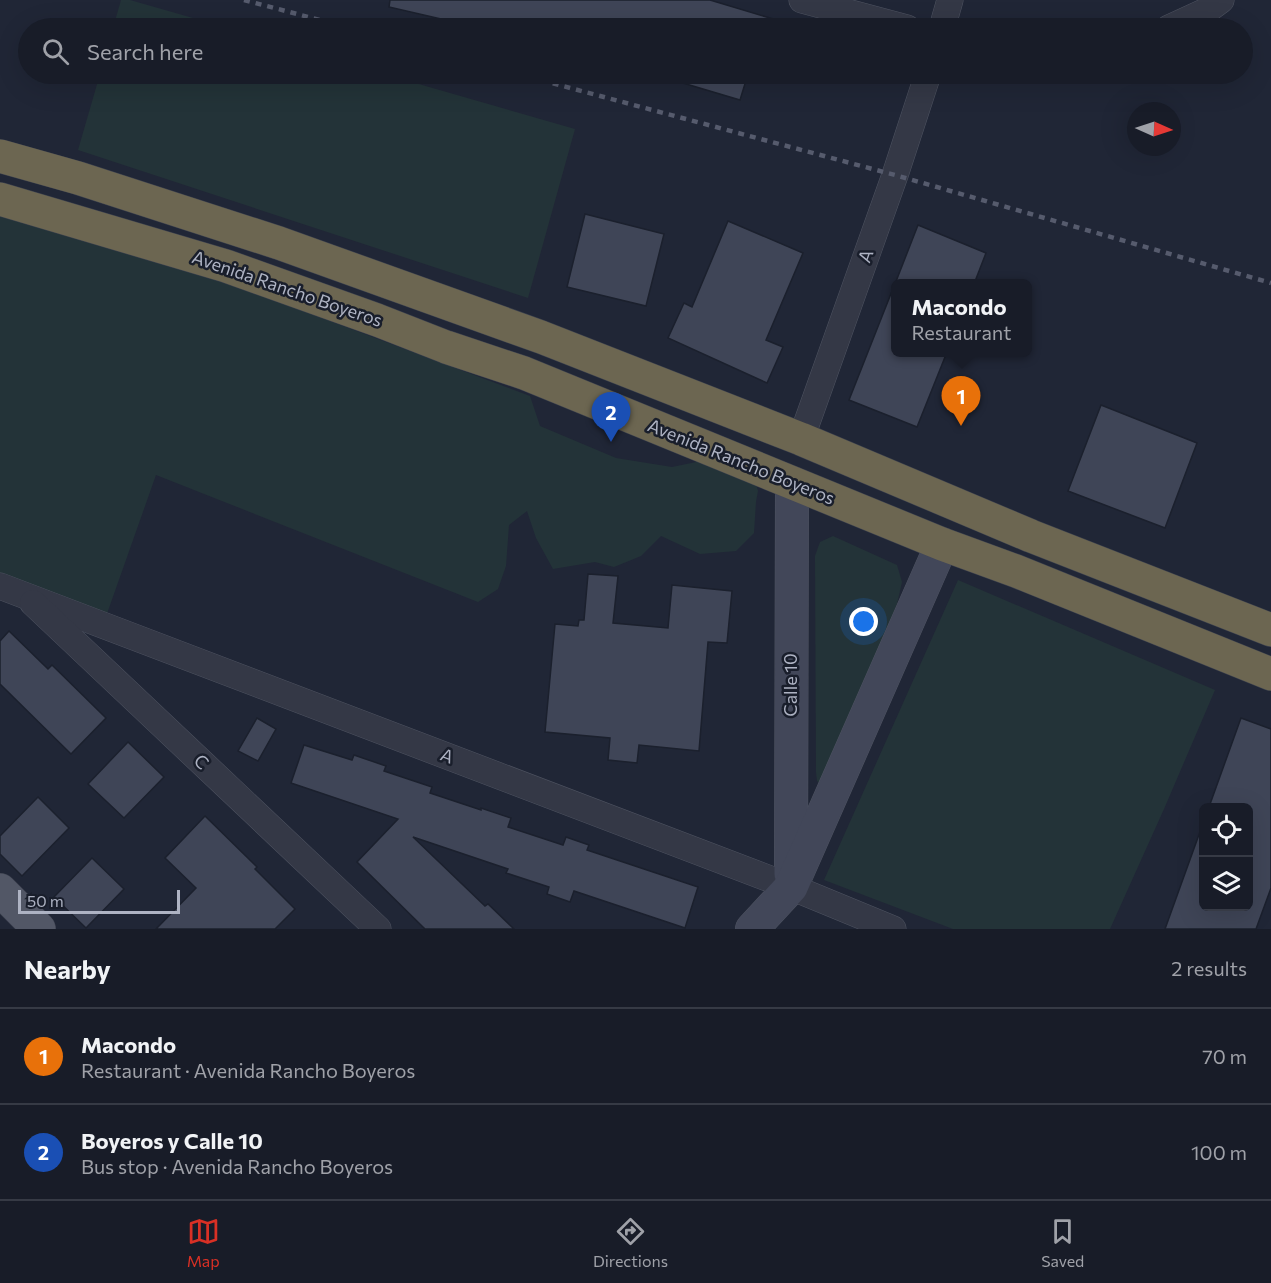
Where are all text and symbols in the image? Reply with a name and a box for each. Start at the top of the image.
search box [18,18,1253,84]
icon: search [39,35,72,68]
text: Search here [87,38,203,65]
north arrow [1127,102,1181,156]
street label: Avenida Rancho Boyeros [189,245,385,331]
street label: A [853,246,878,265]
popup [891,279,1032,357]
text: Macondo [911,293,1007,320]
text: Restaurant [911,320,1012,344]
pin: 1 [942,376,980,426]
pin: 2 [592,392,630,442]
street label: Avenida Rancho Boyeros [645,413,838,509]
your location [849,607,878,636]
street label: Calle 10 [779,653,801,717]
street label: A [438,743,457,768]
street label: C [190,749,214,774]
map controls [1199,803,1253,911]
button: locate [1199,803,1253,857]
button: layers [1199,857,1253,911]
scale bar [18,887,180,914]
text: 50 m [27,891,64,910]
text: Nearby [24,953,111,984]
text: 2 results [1171,956,1247,980]
text: Macondo [81,1031,176,1058]
text: 1 [39,1044,48,1068]
text: 70 m [1202,1044,1247,1068]
text: Restaurant · Avenida Rancho Boyeros [81,1058,415,1082]
text: Boyeros y Calle 10 [81,1127,263,1154]
text: 2 [38,1140,49,1164]
text: 100 m [1191,1140,1247,1164]
text: Bus stop · Avenida Rancho Boyeros [81,1154,393,1178]
tab: Map [187,1215,220,1270]
tab: Directions [593,1215,668,1270]
tab: Saved [1041,1215,1084,1270]

